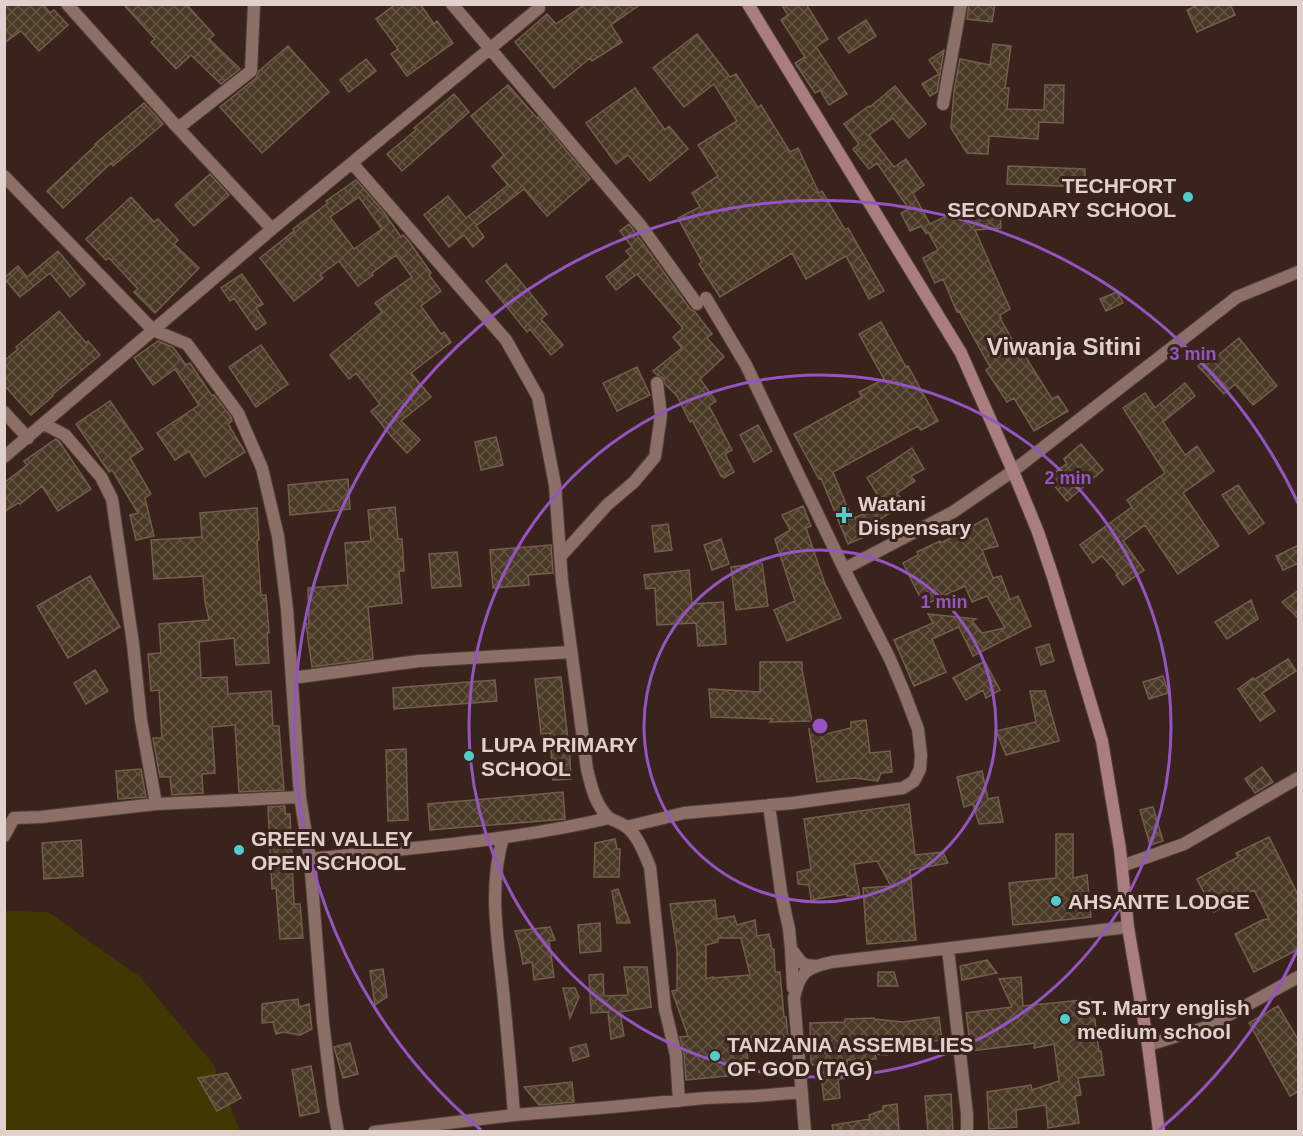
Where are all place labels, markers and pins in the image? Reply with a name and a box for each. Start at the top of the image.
place label: TECHFORT SECONDARY SCHOOL [947,174,1176,221]
marker: TECHFORT SECONDARY SCHOOL [1181,190,1195,204]
place label: Watani Dispensary [858,492,972,539]
marker: Watani Dispensary [835,506,853,524]
centre of rings [810,716,830,736]
place label: LUPA PRIMARY SCHOOL [481,733,638,780]
marker: LUPA PRIMARY SCHOOL [462,749,476,763]
place label: GREEN VALLEY OPEN SCHOOL [251,827,413,874]
marker: GREEN VALLEY OPEN SCHOOL [232,843,246,857]
place label: AHSANTE LODGE [1068,890,1250,913]
marker: AHSANTE LODGE [1049,894,1063,908]
place label: ST. Marry english medium school [1077,996,1250,1043]
marker: ST. Marry english medium school [1058,1012,1072,1026]
place label: TANZANIA ASSEMBLIES OF GOD (TAG) [727,1033,974,1080]
marker: TANZANIA ASSEMBLIES OF GOD (TAG) [708,1049,722,1063]

